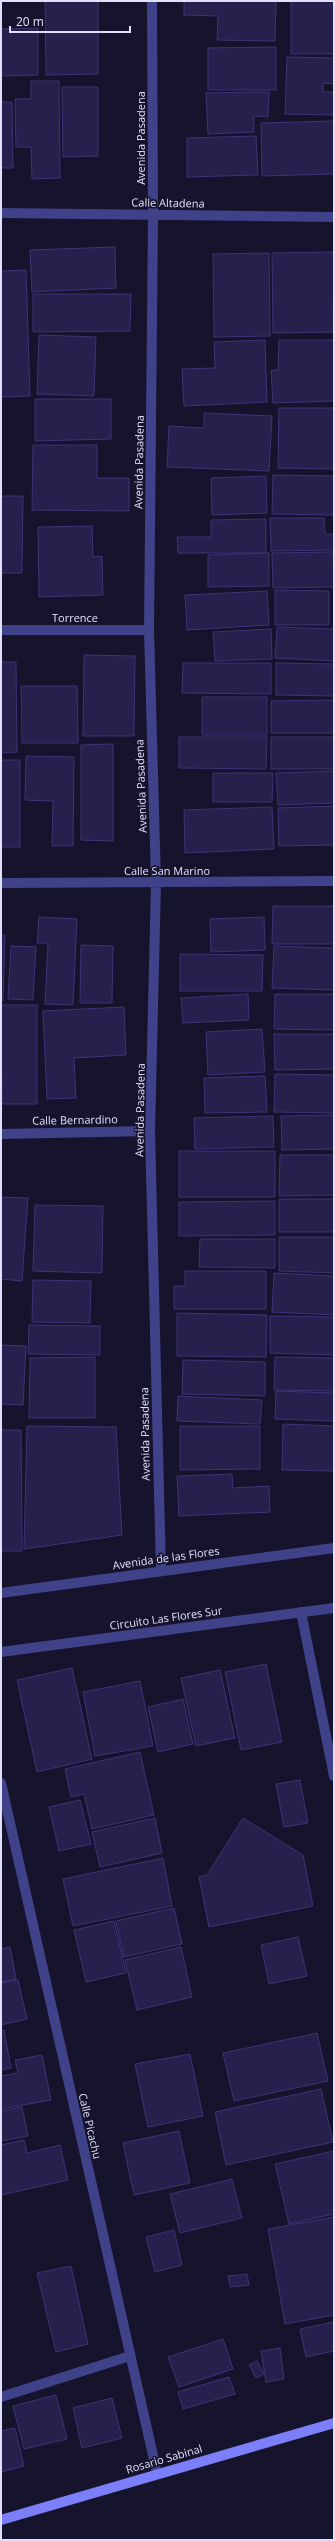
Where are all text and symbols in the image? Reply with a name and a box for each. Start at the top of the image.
scale bar [10,8,130,34]
text: 20 m [16,13,44,30]
street label: Avenida Pasadena [133,91,148,185]
street label: Calle Altadena [131,194,205,211]
street label: Avenida Pasadena [130,415,147,509]
street label: Torrence [52,610,98,625]
street label: Avenida Pasadena [131,739,150,833]
street label: Calle San Marino [124,863,210,878]
street label: Avenida Pasadena [131,1063,148,1157]
street label: Calle Bernardino [32,1111,118,1128]
street label: Avenida Pasadena [136,1387,153,1481]
street label: Avenida de las Flores [112,1543,220,1572]
street label: Circuito Las Flores Sur [109,1602,224,1633]
street label: Calle Picachu [76,2091,105,2160]
street label: Rosario Sabinal [124,2440,204,2477]

